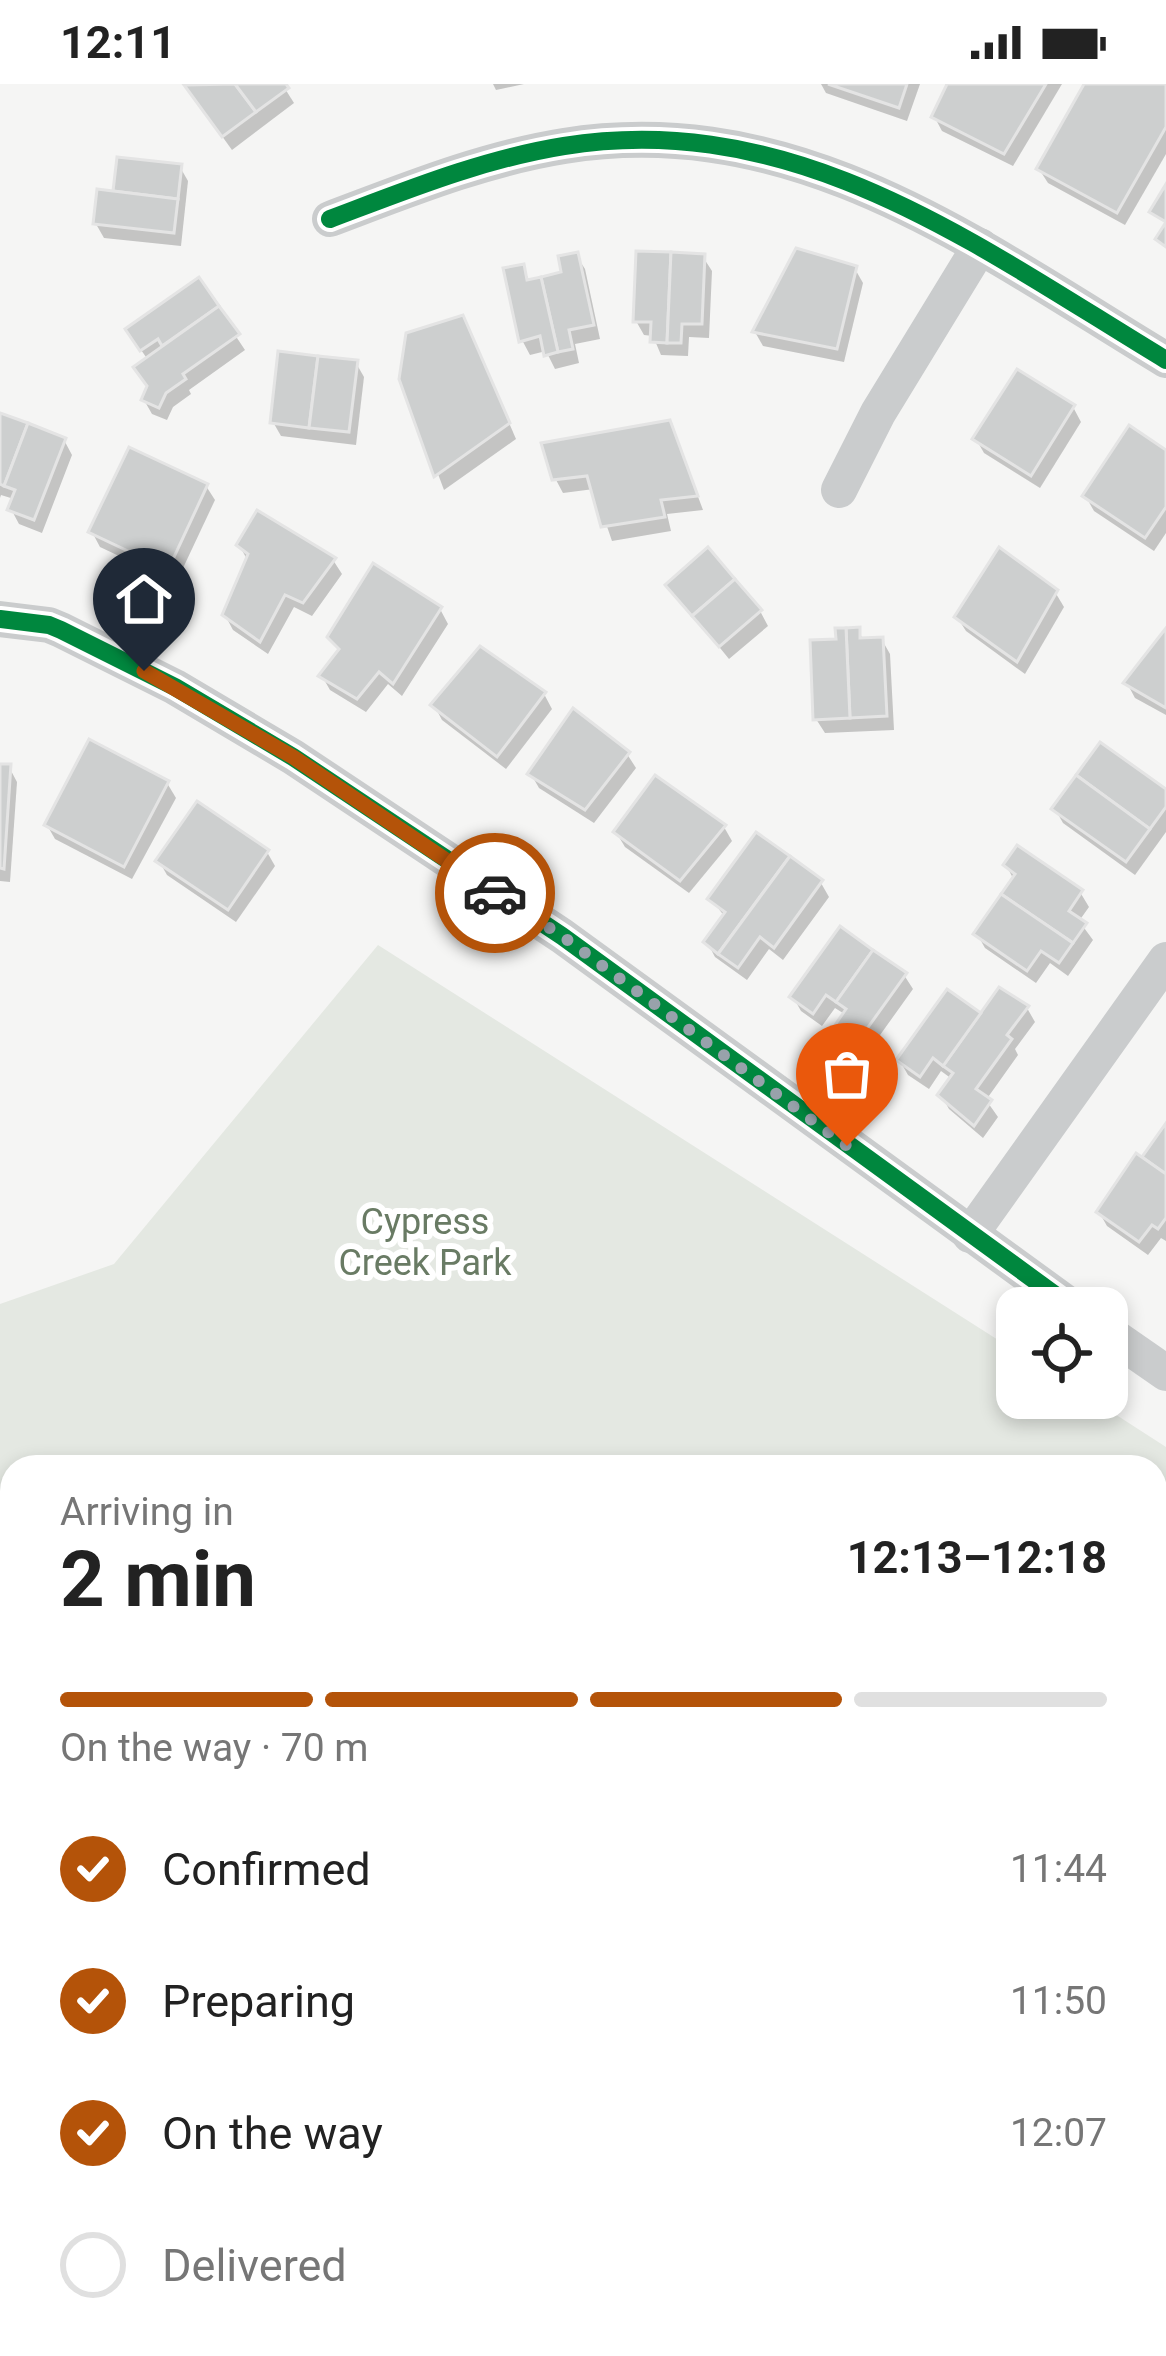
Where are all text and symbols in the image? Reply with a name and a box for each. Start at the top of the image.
text: 12:11 [60,16,176,69]
pin [93,548,195,671]
icon: home [111,566,177,632]
courier [435,833,555,953]
icon: car [462,860,528,926]
pin [796,1023,898,1146]
icon: bag [814,1041,880,1107]
park label: Cypress Creek Park [338,1201,512,1284]
map controls [996,1287,1128,1419]
button: locate [996,1287,1128,1419]
text: Arriving in [60,1489,234,1535]
text: 12:13–12:18 [847,1531,1107,1584]
text: 2 min [60,1534,256,1625]
text: On the way · 70 m [60,1725,369,1771]
icon: check [60,1836,126,1902]
text: Confirmed [162,1843,371,1896]
text: 11:44 [1010,1846,1107,1892]
icon: check [60,1968,126,2034]
text: Preparing [162,1975,355,2028]
text: 11:50 [1010,1978,1107,2024]
icon: check [60,2100,126,2166]
text: On the way [162,2107,383,2160]
text: 12:07 [1010,2110,1107,2156]
text: Delivered [162,2239,347,2292]

